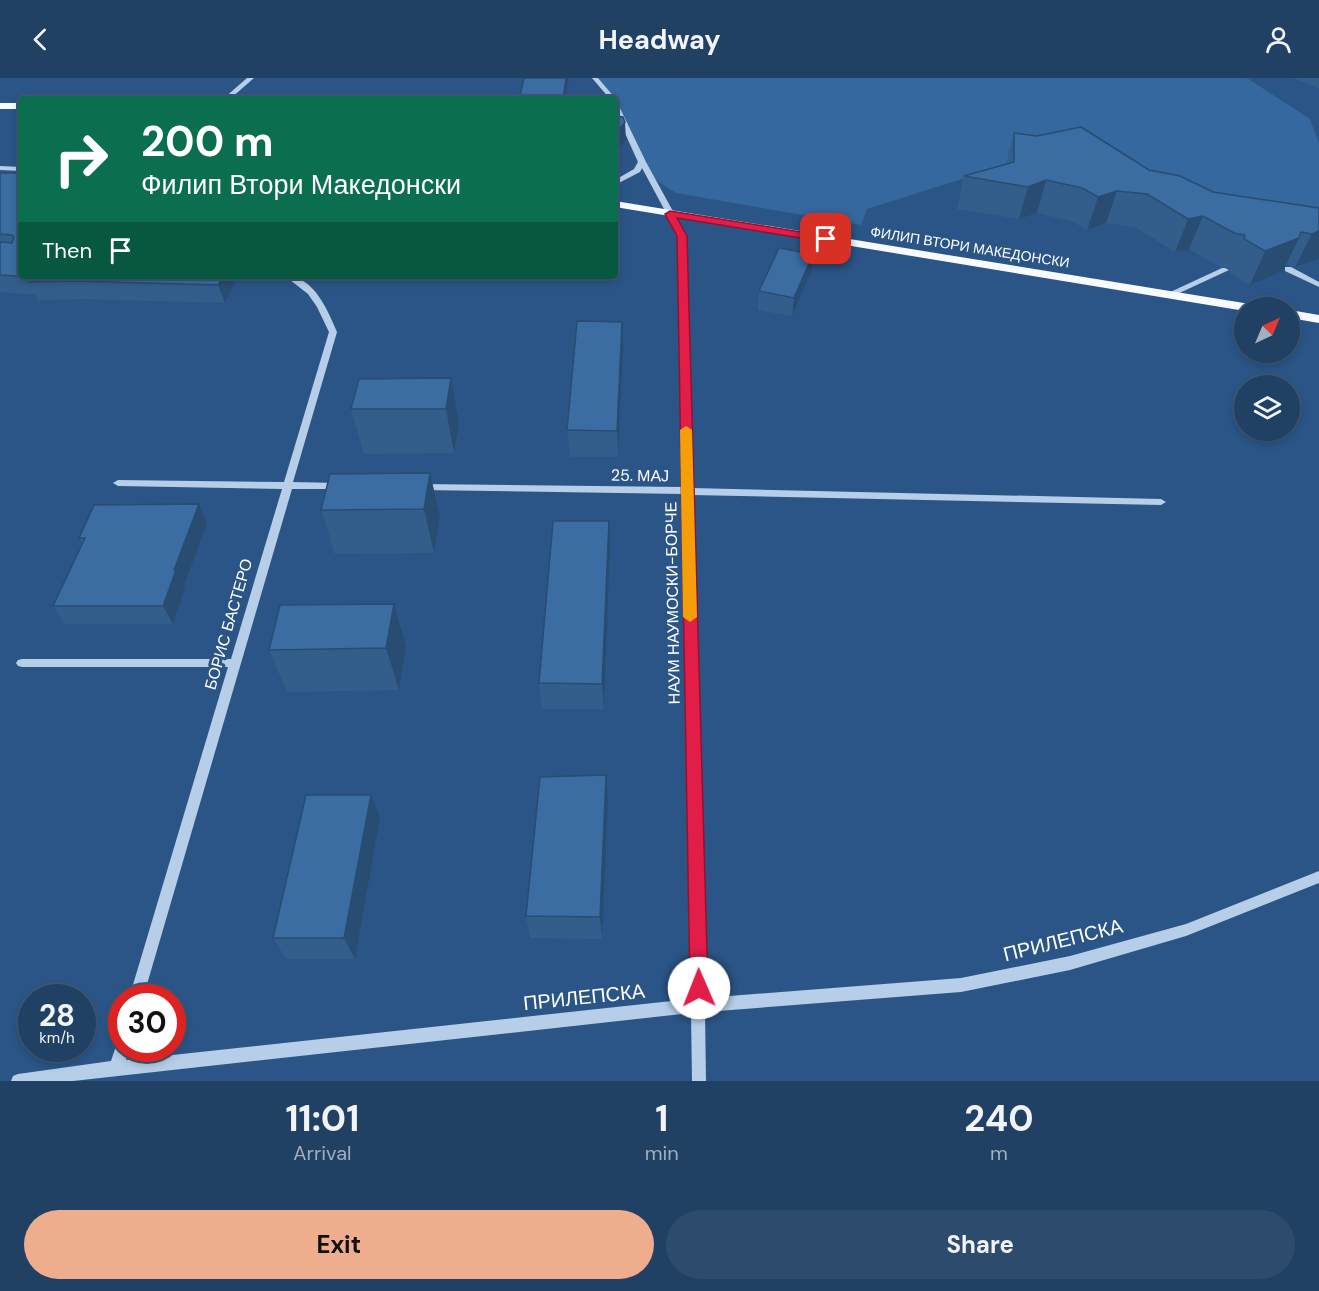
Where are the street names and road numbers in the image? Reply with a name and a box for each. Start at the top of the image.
street label: ФИЛИП ВТОРИ МАКЕДОНСКИ [869,222,1071,272]
street label: 25. МАЈ [611,464,669,487]
street label: НАУМ НАУМОСКИ-БОРЧЕ [660,502,685,704]
street label: БОРИС БАСТЕРО [200,556,257,692]
street label: ПРИЛЕПСКА [1000,912,1126,967]
street label: ПРИЛЕПСКА [522,978,647,1016]

